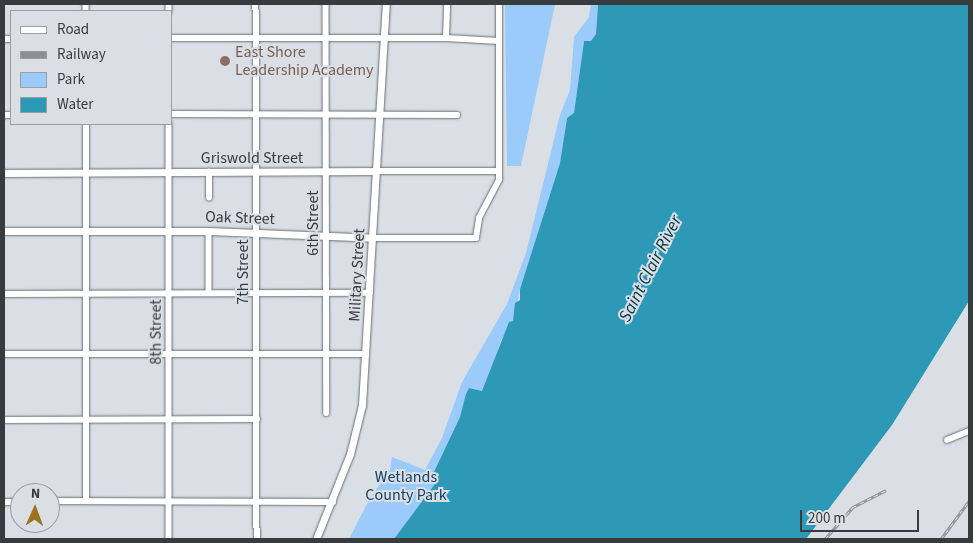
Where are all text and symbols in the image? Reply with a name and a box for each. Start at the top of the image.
legend [10,10,172,125]
text: Road [57,19,89,40]
place label: East Shore Leadership Academy [235,42,374,80]
text: Railway [57,44,106,65]
marker: East Shore Leadership Academy [219,55,231,67]
text: Park [57,69,85,90]
text: Water [57,94,93,115]
street label: Griswold Street [201,148,303,168]
street label: 6th Street [303,190,323,256]
street label: Oak Street [205,207,275,229]
water label: Saint Clair River [615,212,687,326]
street label: Military Street [345,228,369,322]
street label: 7th Street [233,239,253,305]
street label: 8th Street [146,299,166,365]
park label: Wetlands County Park [365,467,447,505]
north arrow [10,483,60,533]
text: N [30,484,40,504]
scale bar [803,500,922,532]
text: 200 m [808,508,846,529]

